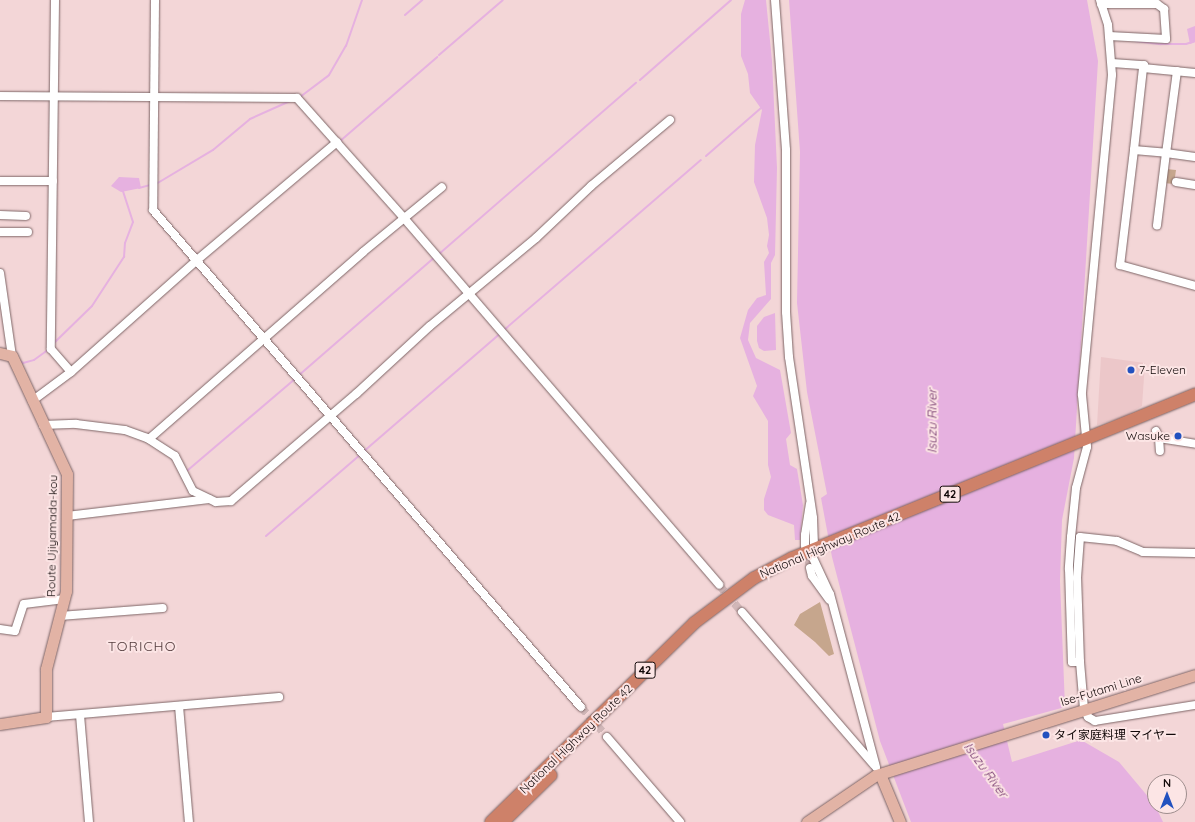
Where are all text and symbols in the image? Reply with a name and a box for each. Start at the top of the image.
place label: 7-Eleven [1139,363,1186,377]
marker: 7-Eleven [1126,365,1136,375]
water label: Isuzu River [924,389,940,453]
place label: Wasuke [1126,429,1170,443]
marker: Wasuke [1173,431,1183,441]
street label: Route Ujiyamada-kou [44,475,60,597]
road number: 42 [939,485,961,503]
street label: National Highway Route 42 [758,509,902,581]
district label: TORICHO [108,638,176,654]
road number: 42 [634,661,656,679]
street label: Ise-Futami Line [1059,671,1143,709]
street label: National Highway Route 42 [517,681,635,797]
place label: タイ家庭料理 マイヤー [1054,728,1177,742]
marker: タイ家庭料理 マイヤー [1041,730,1051,740]
water label: Isuzu River [961,739,1011,801]
north arrow [1147,774,1187,814]
text: N [1163,776,1171,790]

